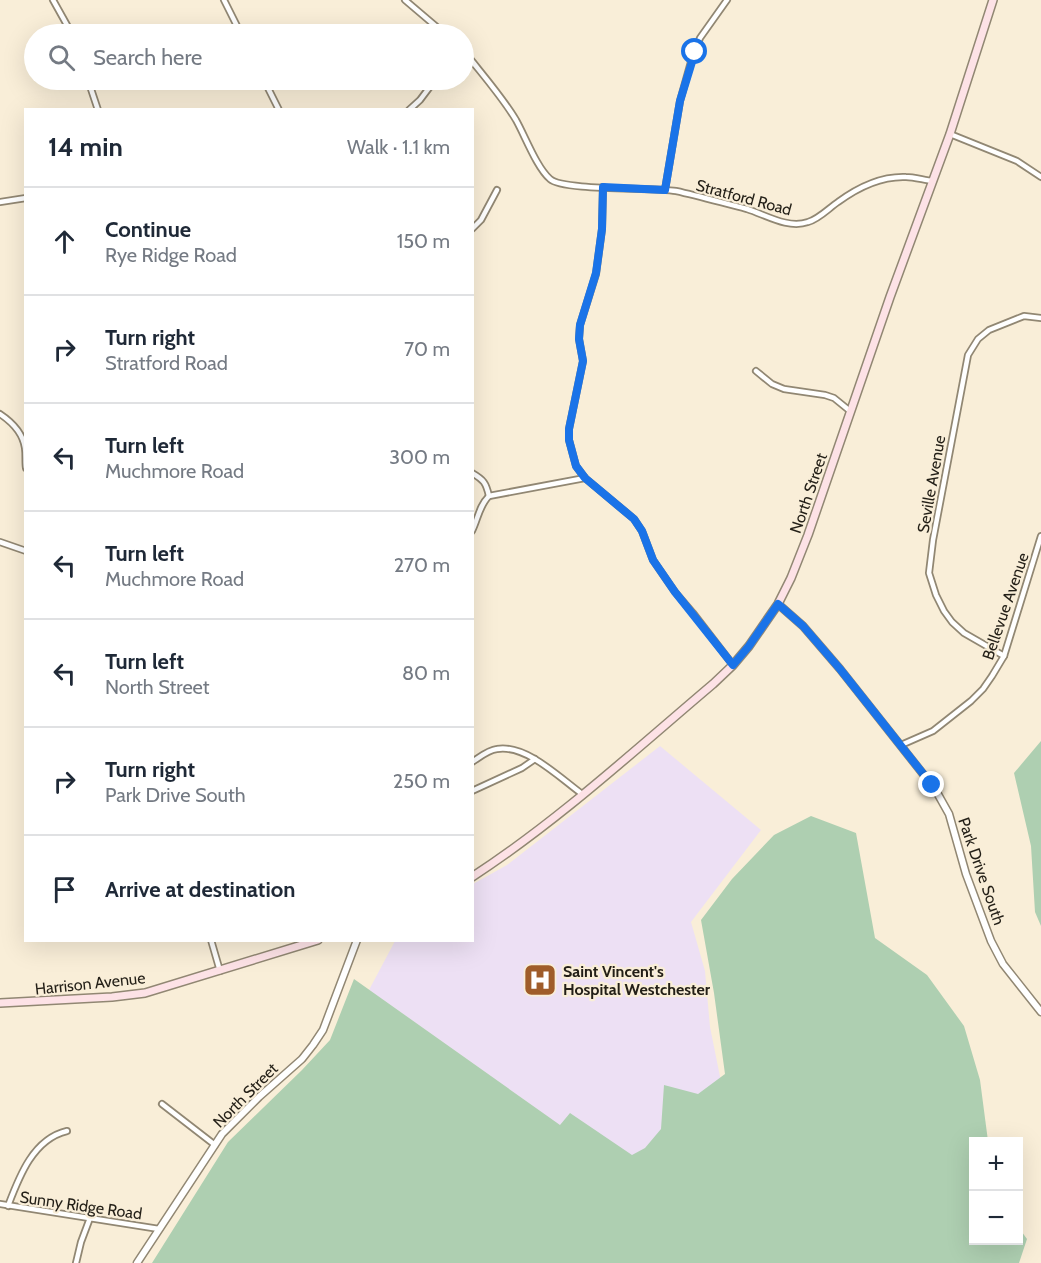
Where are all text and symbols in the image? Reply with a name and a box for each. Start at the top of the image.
search box [24,24,474,90]
route start [681,38,707,64]
icon: search [45,41,78,74]
text: Search here [93,44,202,71]
text: 14 min [48,131,123,163]
text: Walk · 1.1 km [347,135,450,159]
street label: Stratford Road [694,176,794,219]
text: Continue [105,216,191,243]
icon: ahead [48,225,81,258]
text: 150 m [397,229,450,253]
text: Rye Ridge Road [105,243,237,267]
text: Turn right [105,324,195,351]
icon: right [48,333,81,366]
text: 70 m [404,337,450,361]
text: Stratford Road [105,351,228,375]
text: Turn left [105,432,184,459]
street label: Seville Avenue [914,434,949,534]
icon: left [48,441,81,474]
text: 300 m [389,445,450,469]
street label: North Street [786,450,831,536]
text: Muchmore Road [105,459,244,483]
text: Turn left [105,540,184,567]
icon: left [48,549,81,582]
street label: Bellevue Avenue [978,550,1033,662]
text: 270 m [394,553,450,577]
text: Muchmore Road [105,567,244,591]
text: Turn left [105,648,184,675]
icon: left [48,657,81,690]
text: 80 m [402,661,450,685]
text: North Street [105,675,210,699]
text: Turn right [105,756,195,783]
icon: right [48,765,81,798]
text: 250 m [393,769,450,793]
route end [918,771,944,797]
text: Park Drive South [105,783,246,807]
street label: Park Drive South [954,815,1009,927]
icon: arrive [48,873,81,906]
text: Arrive at destination [105,876,295,903]
hospital icon: Saint Vincent's Hospital Westchester [522,962,558,998]
place label: Saint Vincent's Hospital Westchester [563,962,711,999]
street label: Harrison Avenue [34,968,146,999]
street label: North Street [209,1059,282,1132]
map controls [969,1137,1023,1245]
button: + [969,1137,1023,1191]
street label: Sunny Ridge Road [19,1188,143,1223]
button: − [969,1191,1023,1245]

